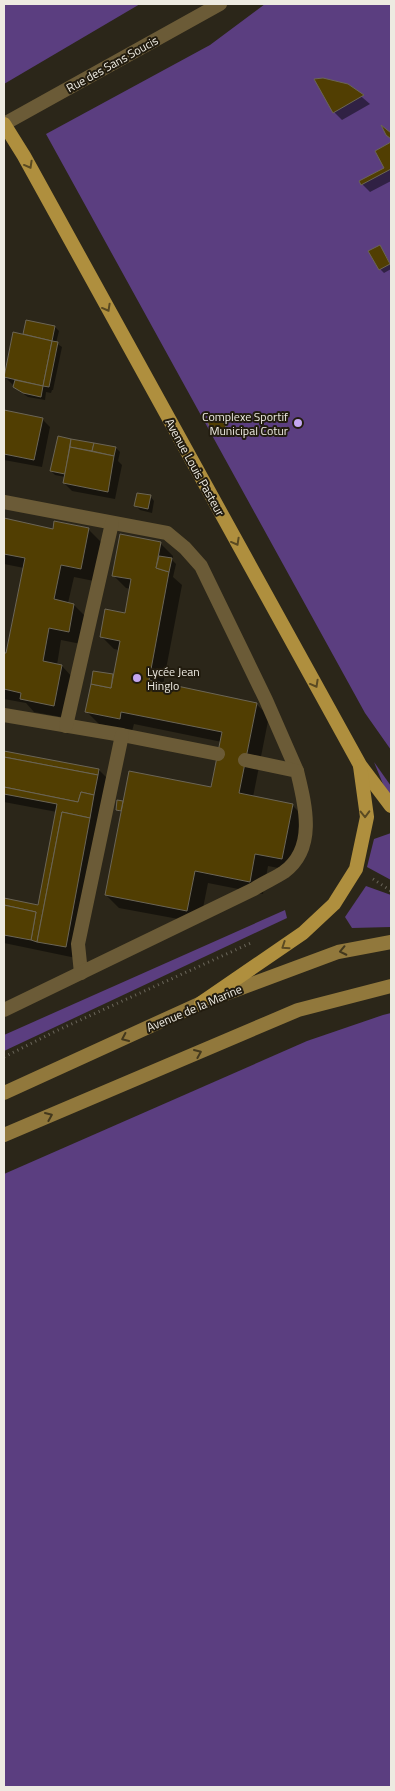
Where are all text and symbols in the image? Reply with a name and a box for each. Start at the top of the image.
street label: Rue des Sans Soucis [62,31,162,97]
one-way arrow [23,160,33,169]
one-way arrow [101,302,111,311]
place label: Complexe Sportif Municipal Cotur [202,407,288,440]
street label: Avenue Louis Pasteur [160,415,230,519]
marker: Complexe Sportif Municipal Cotur [292,417,304,429]
one-way arrow [230,537,240,546]
place label: Lycée Jean Hinglo [147,662,200,695]
marker: Lycée Jean Hinglo [131,672,143,684]
one-way arrow [309,679,319,688]
one-way arrow [360,810,370,818]
one-way arrow [281,940,291,949]
one-way arrow [339,945,348,956]
street label: Avenue de la Marine [143,979,245,1037]
one-way arrow [121,1031,130,1042]
one-way arrow [193,1048,202,1059]
one-way arrow [44,1112,53,1122]

